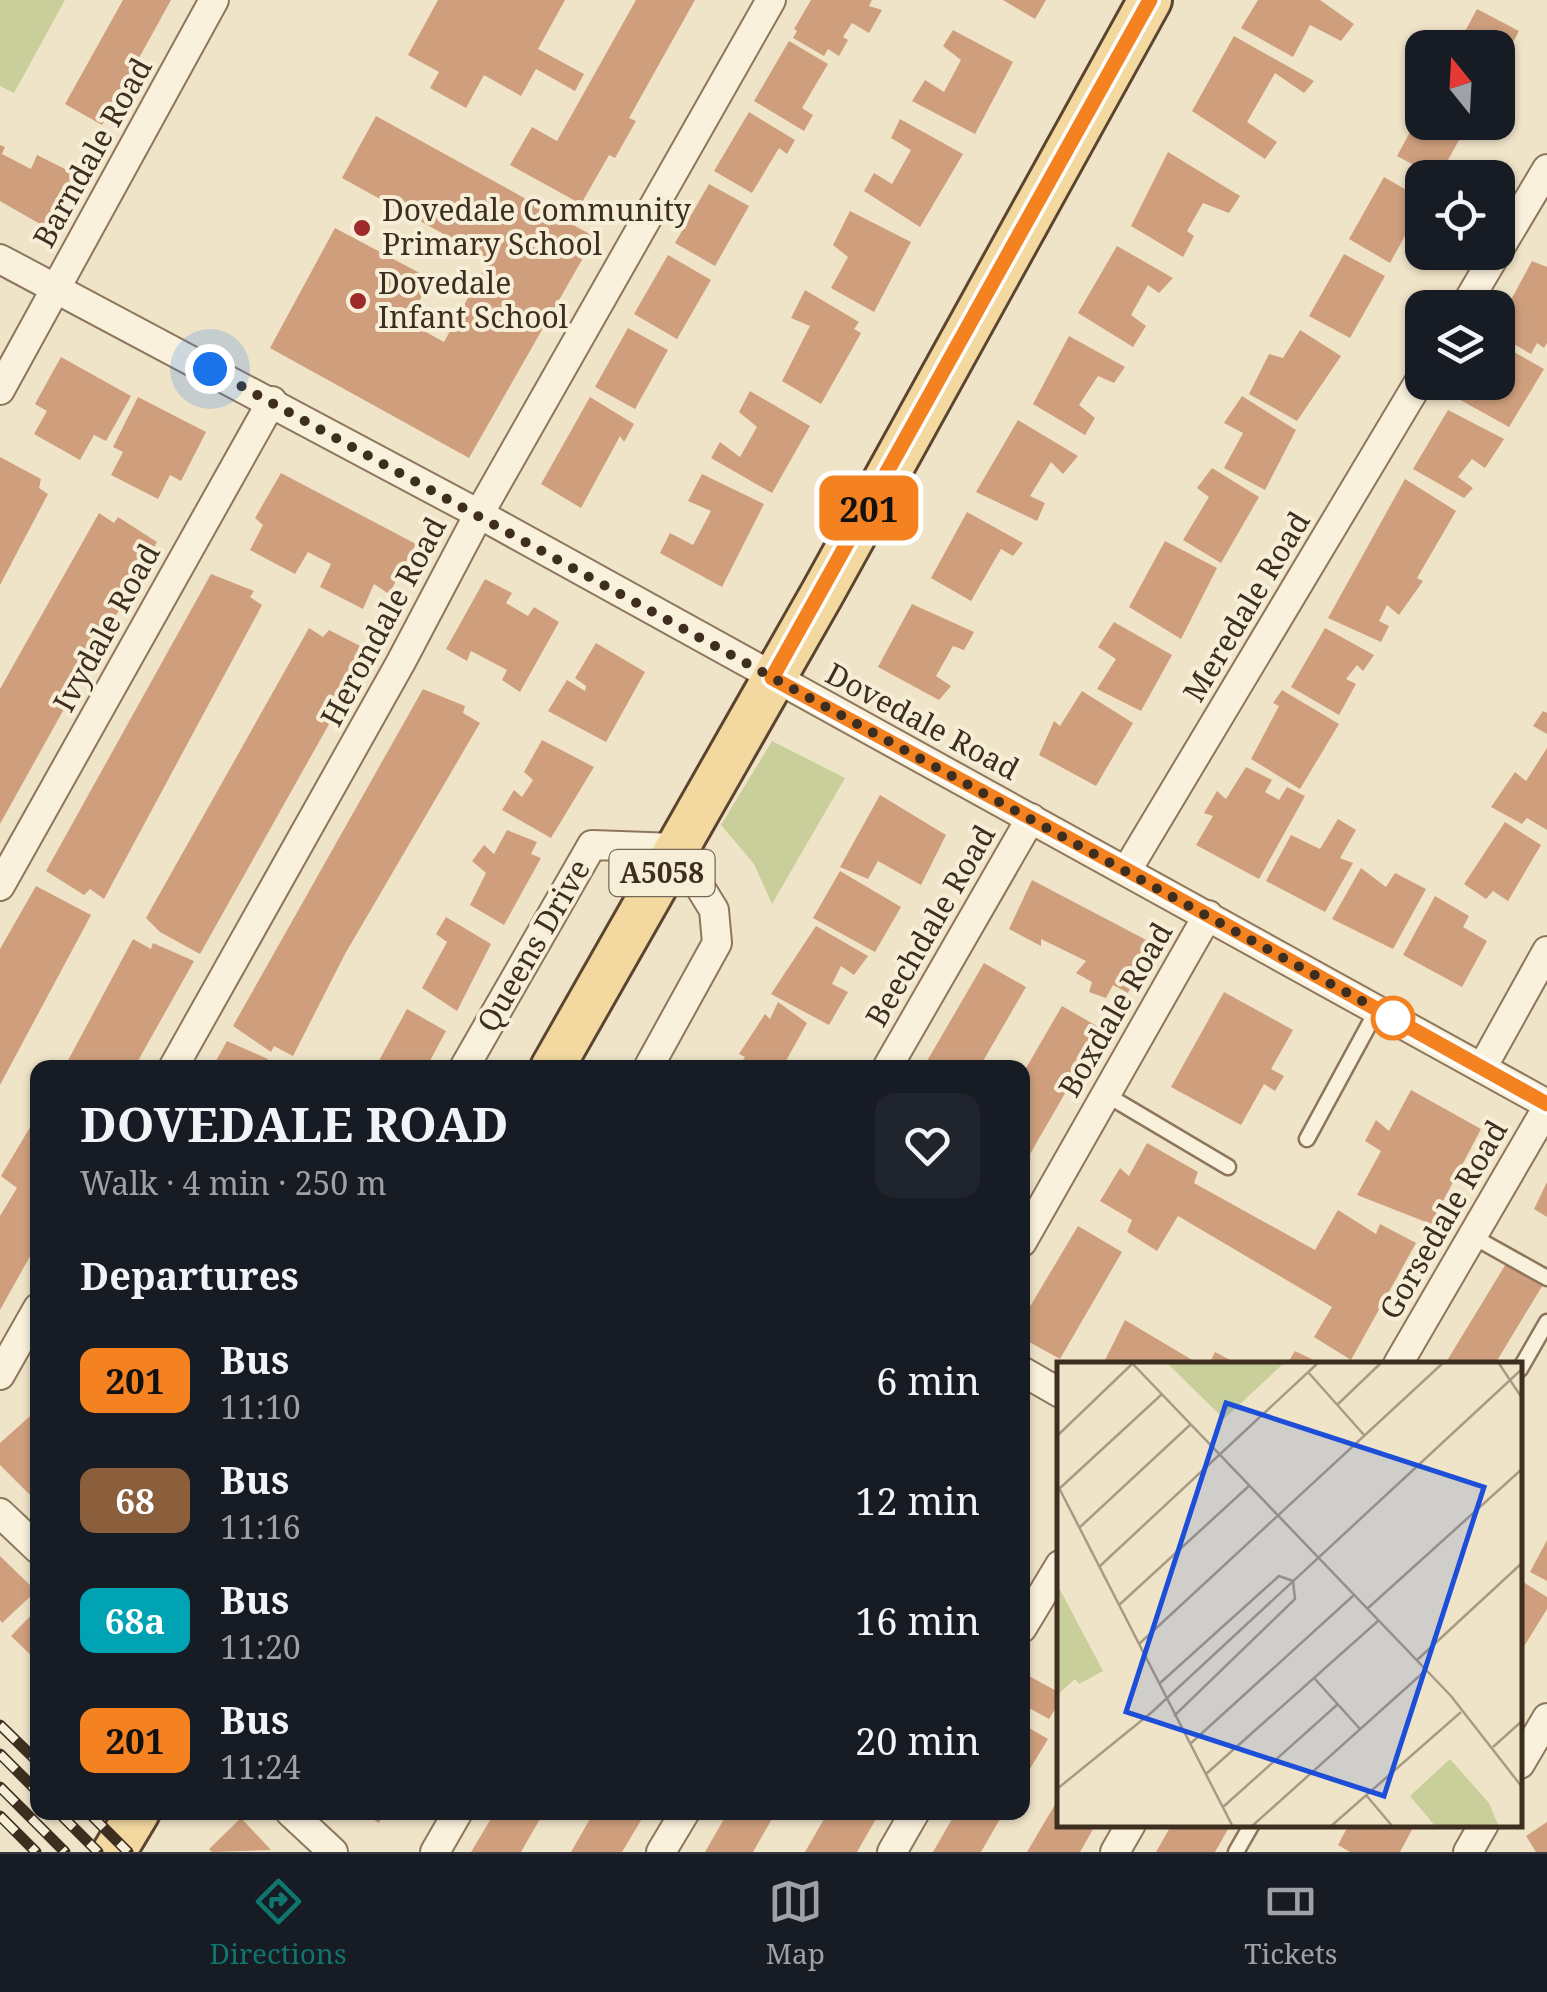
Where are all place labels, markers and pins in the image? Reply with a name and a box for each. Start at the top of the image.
place label: Dovedale Community Primary School [382,189,691,264]
marker: Dovedale Community Primary School [351,217,373,239]
place label: Dovedale Infant School [378,262,568,337]
marker: Dovedale Infant School [347,290,369,312]
unlabelled marker [1372,997,1414,1039]

